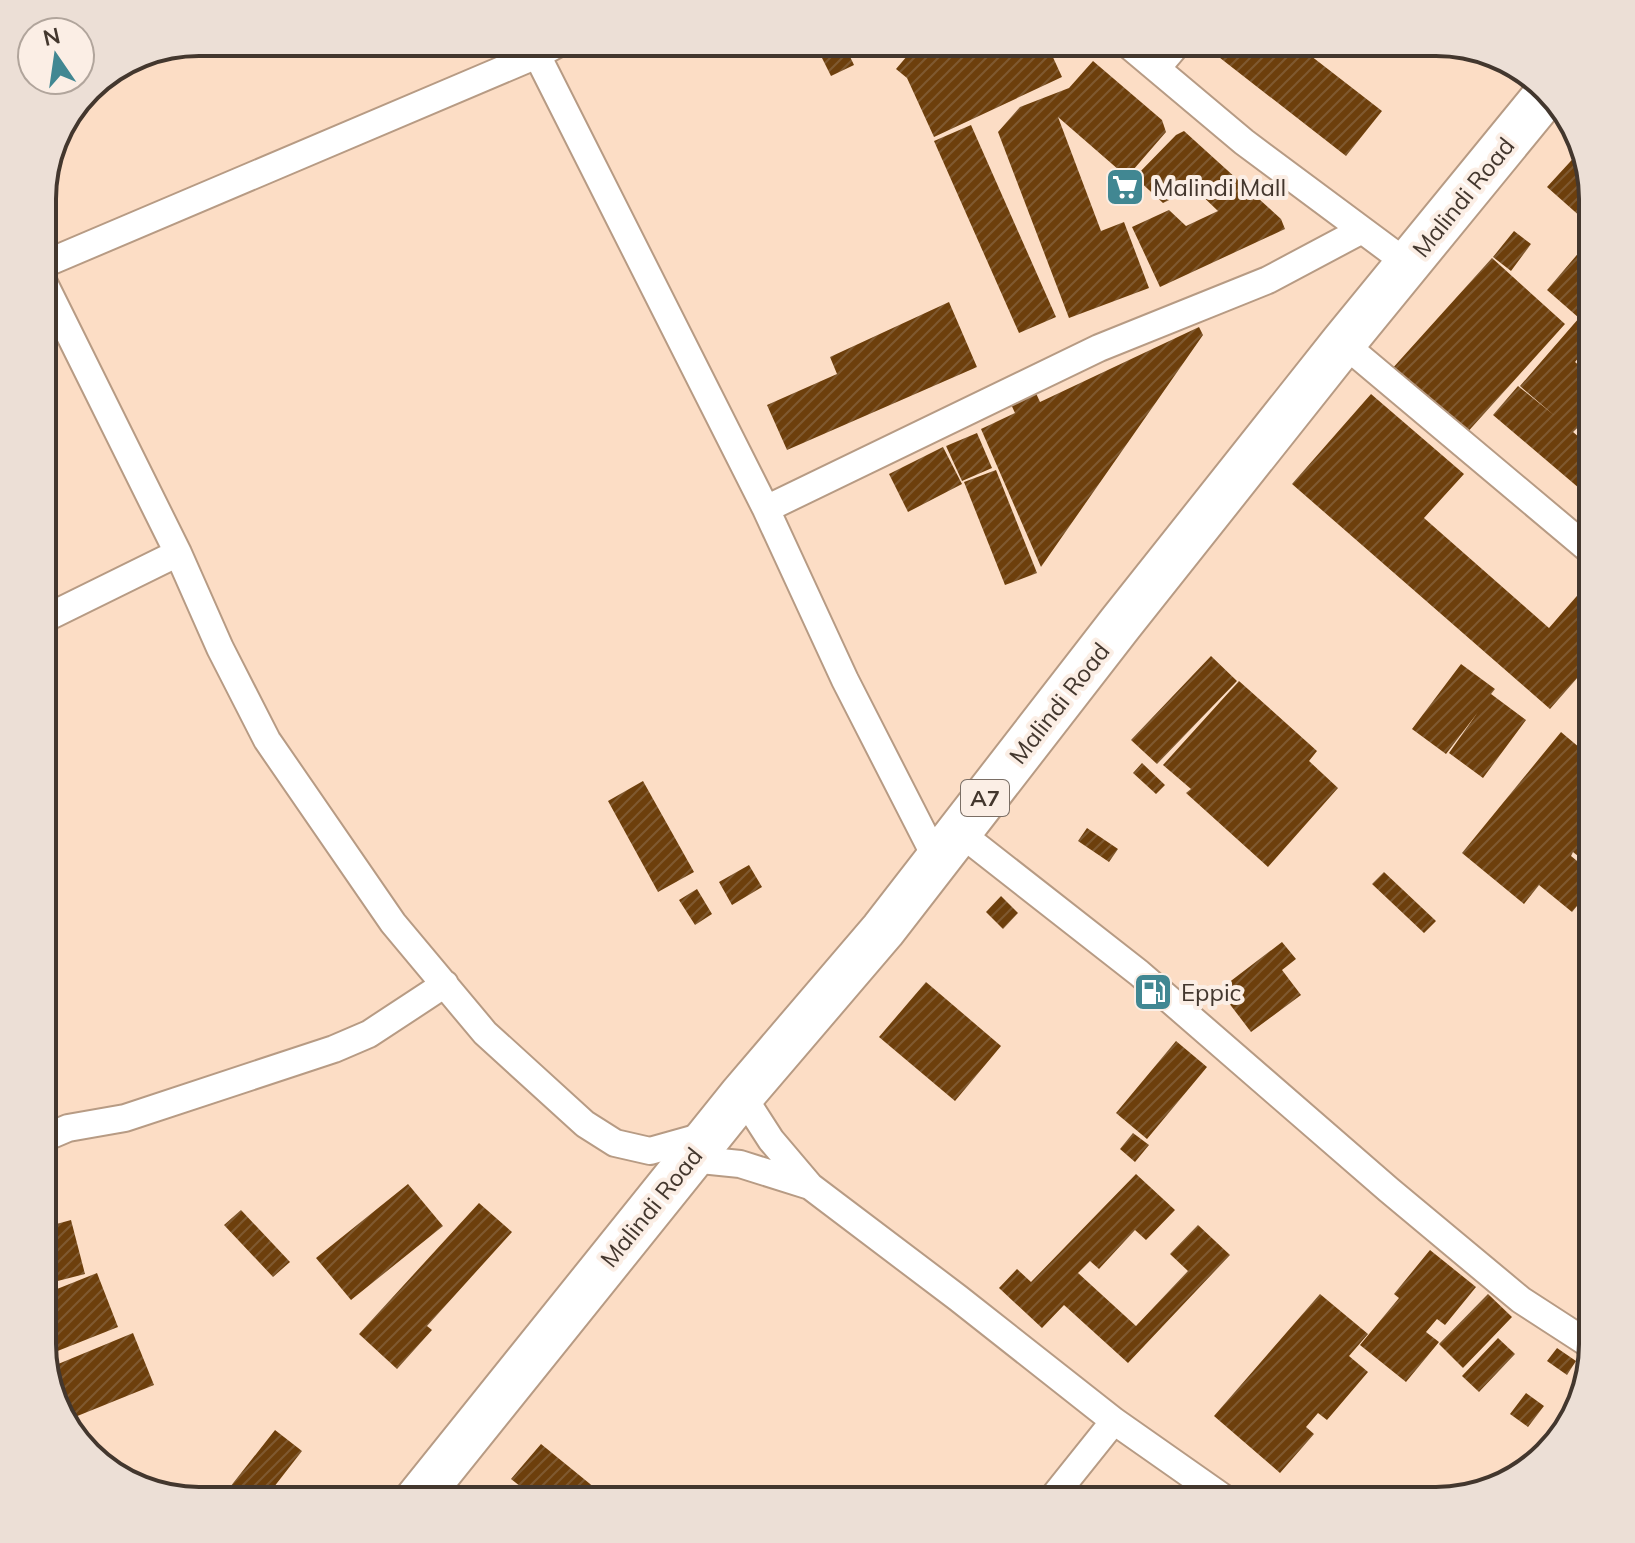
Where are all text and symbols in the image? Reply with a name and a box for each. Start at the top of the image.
north arrow [16,16,96,96]
text: N [40,21,63,52]
street label: Malindi Road [1405,131,1521,263]
supermarket icon: Malindi Mall [1104,166,1146,208]
place label: Malindi Mall [1153,172,1286,202]
street label: Malindi Road [1002,636,1116,770]
road number: A7 [961,780,1009,816]
fuel station icon: Eppic [1132,971,1174,1013]
place label: Eppic [1181,977,1242,1007]
street label: Malindi Road [593,1141,709,1273]

